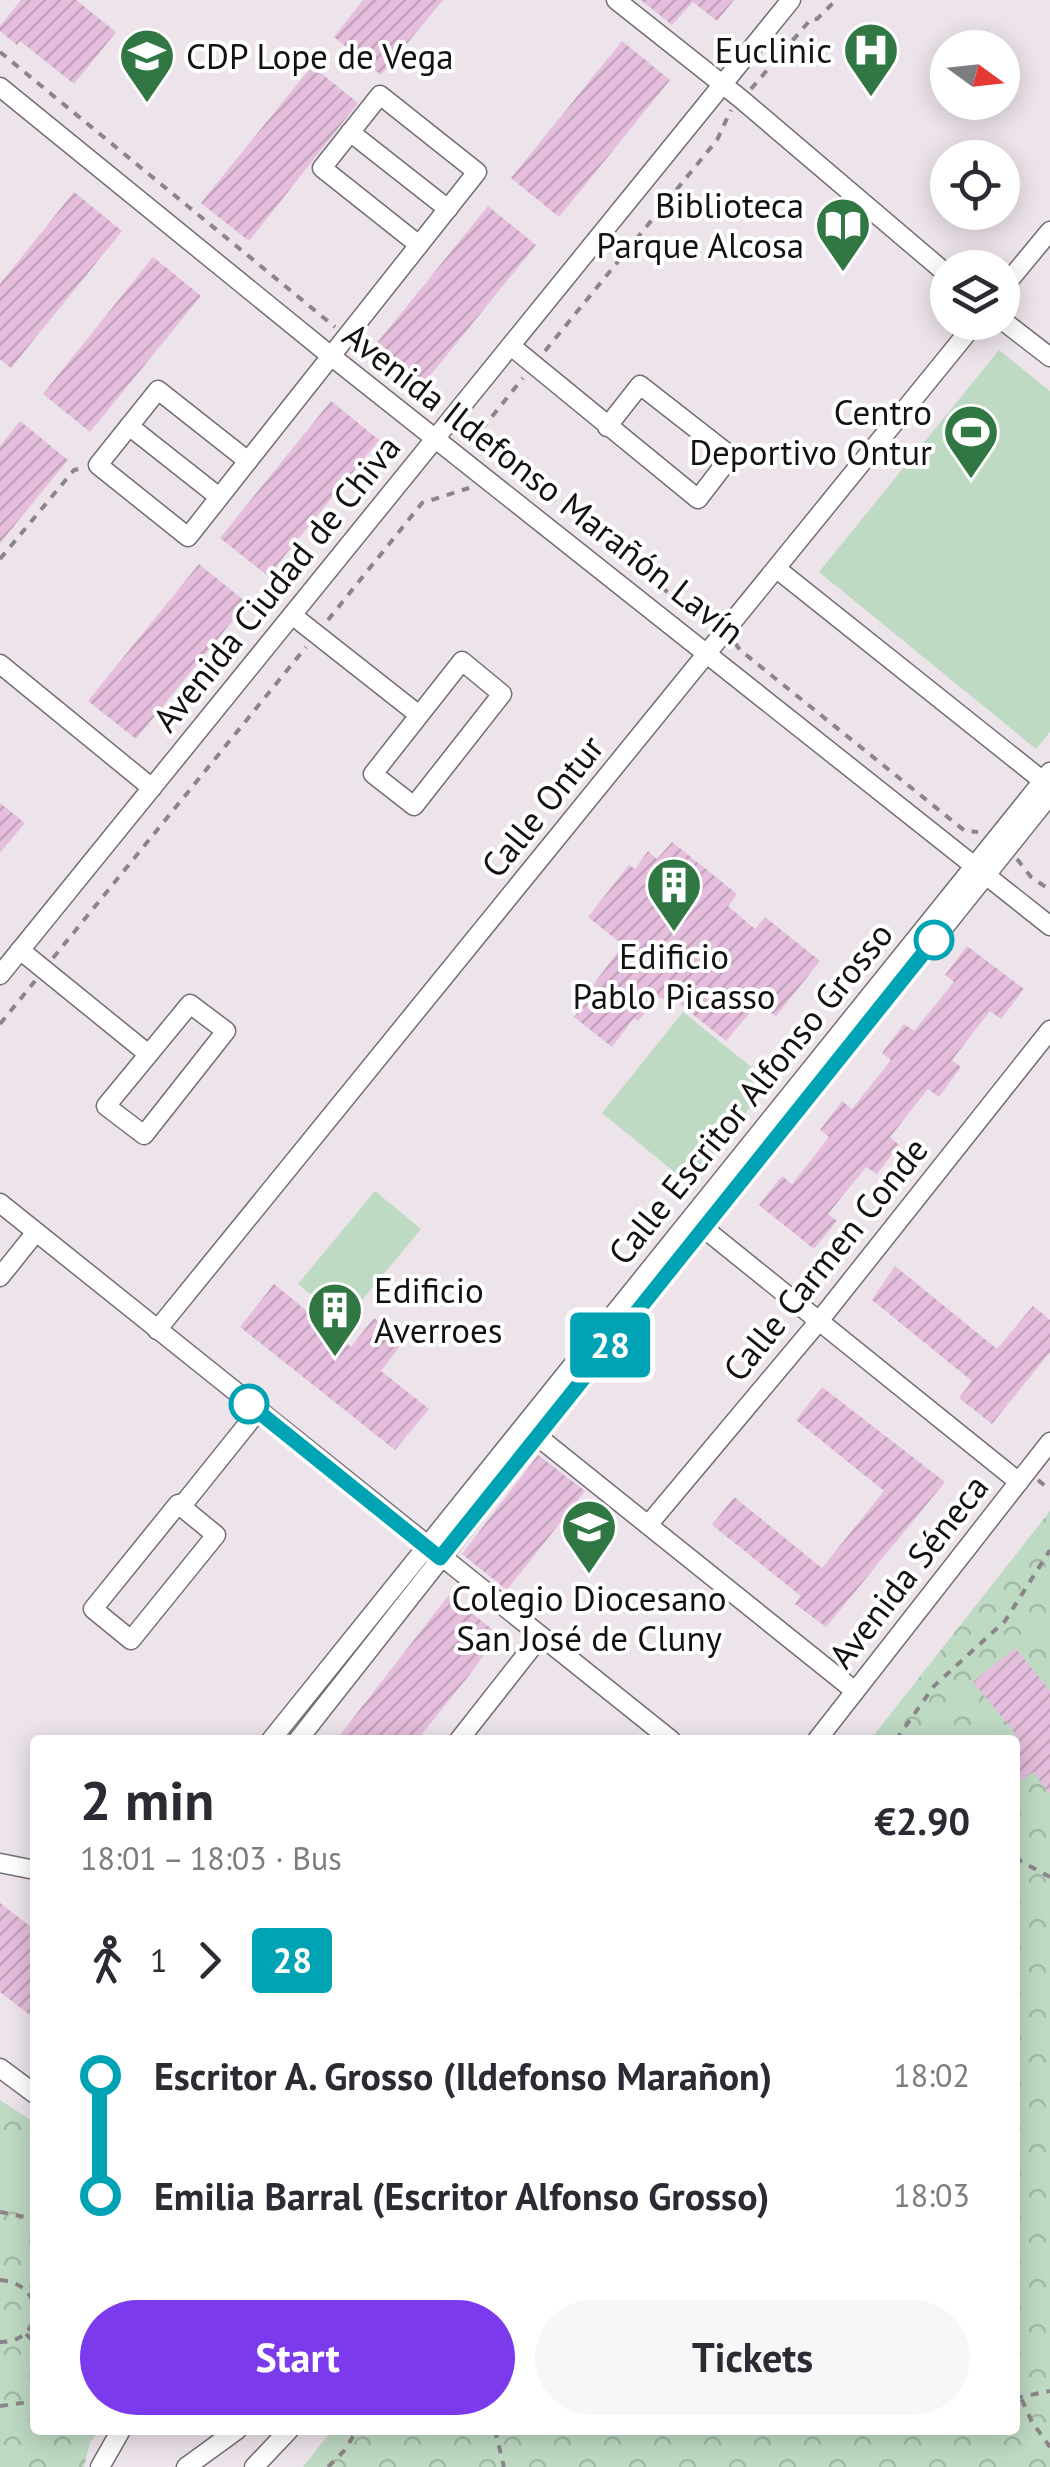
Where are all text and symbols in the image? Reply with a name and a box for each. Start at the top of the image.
hospital icon: Euclinic [841,20,901,99]
school or university icon: CDP Lope de Vega [117,26,177,105]
place label: Euclinic [715,27,832,73]
north arrow [930,30,1020,120]
map controls [930,30,1020,340]
place label: CDP Lope de Vega [186,33,454,79]
button: locate [930,140,1020,230]
place label: Biblioteca Parque Alcosa [596,182,804,268]
library icon: Biblioteca Parque Alcosa [813,195,873,274]
button: layers [930,250,1020,340]
street label: Avenida Ildefonso Marañón Lavín [334,312,754,654]
place label: Centro Deportivo Ontur [689,389,932,475]
sports icon: Centro Deportivo Ontur [941,402,1001,481]
street label: Avenida Ciudad de Chiva [142,425,410,741]
street label: Calle Ontur [471,725,613,887]
building icon: Edificio Pablo Picasso [644,855,704,934]
street label: Calle Escritor Alfonso Grosso [598,912,902,1274]
unlabelled marker [915,921,953,959]
place label: Edificio Pablo Picasso [572,933,776,1019]
street label: Calle Carmen Conde [712,1128,938,1390]
place label: Edificio Averroes [374,1267,503,1353]
building icon: Edificio Averroes [305,1280,365,1359]
line badge: 28 [565,1312,655,1378]
text: 28 [590,1322,630,1368]
unlabelled marker [230,1385,268,1423]
street label: Avenida Séneca [818,1465,998,1677]
school or university icon: Colegio Diocesano San José de Cluny [559,1497,619,1576]
place label: Colegio Diocesano San José de Cluny [451,1575,727,1661]
text: 2 min [80,1764,214,1835]
text: €2.90 [874,1796,970,1845]
text: 18:01 – 18:03 · Bus [80,1837,342,1879]
icon: walk [80,1933,135,1988]
icon: forward [182,1933,237,1988]
text: 28 [272,1937,312,1983]
text: 1 [150,1939,167,1981]
text: Escritor A. Grosso (Ildefonso Marañon) [154,2051,772,2100]
text: 18:02 [893,2054,970,2096]
text: Emilia Barral (Escritor Alfonso Grosso) [154,2171,769,2220]
text: 18:03 [893,2174,970,2216]
button: Start [80,2300,515,2415]
button: Tickets [535,2300,970,2415]

